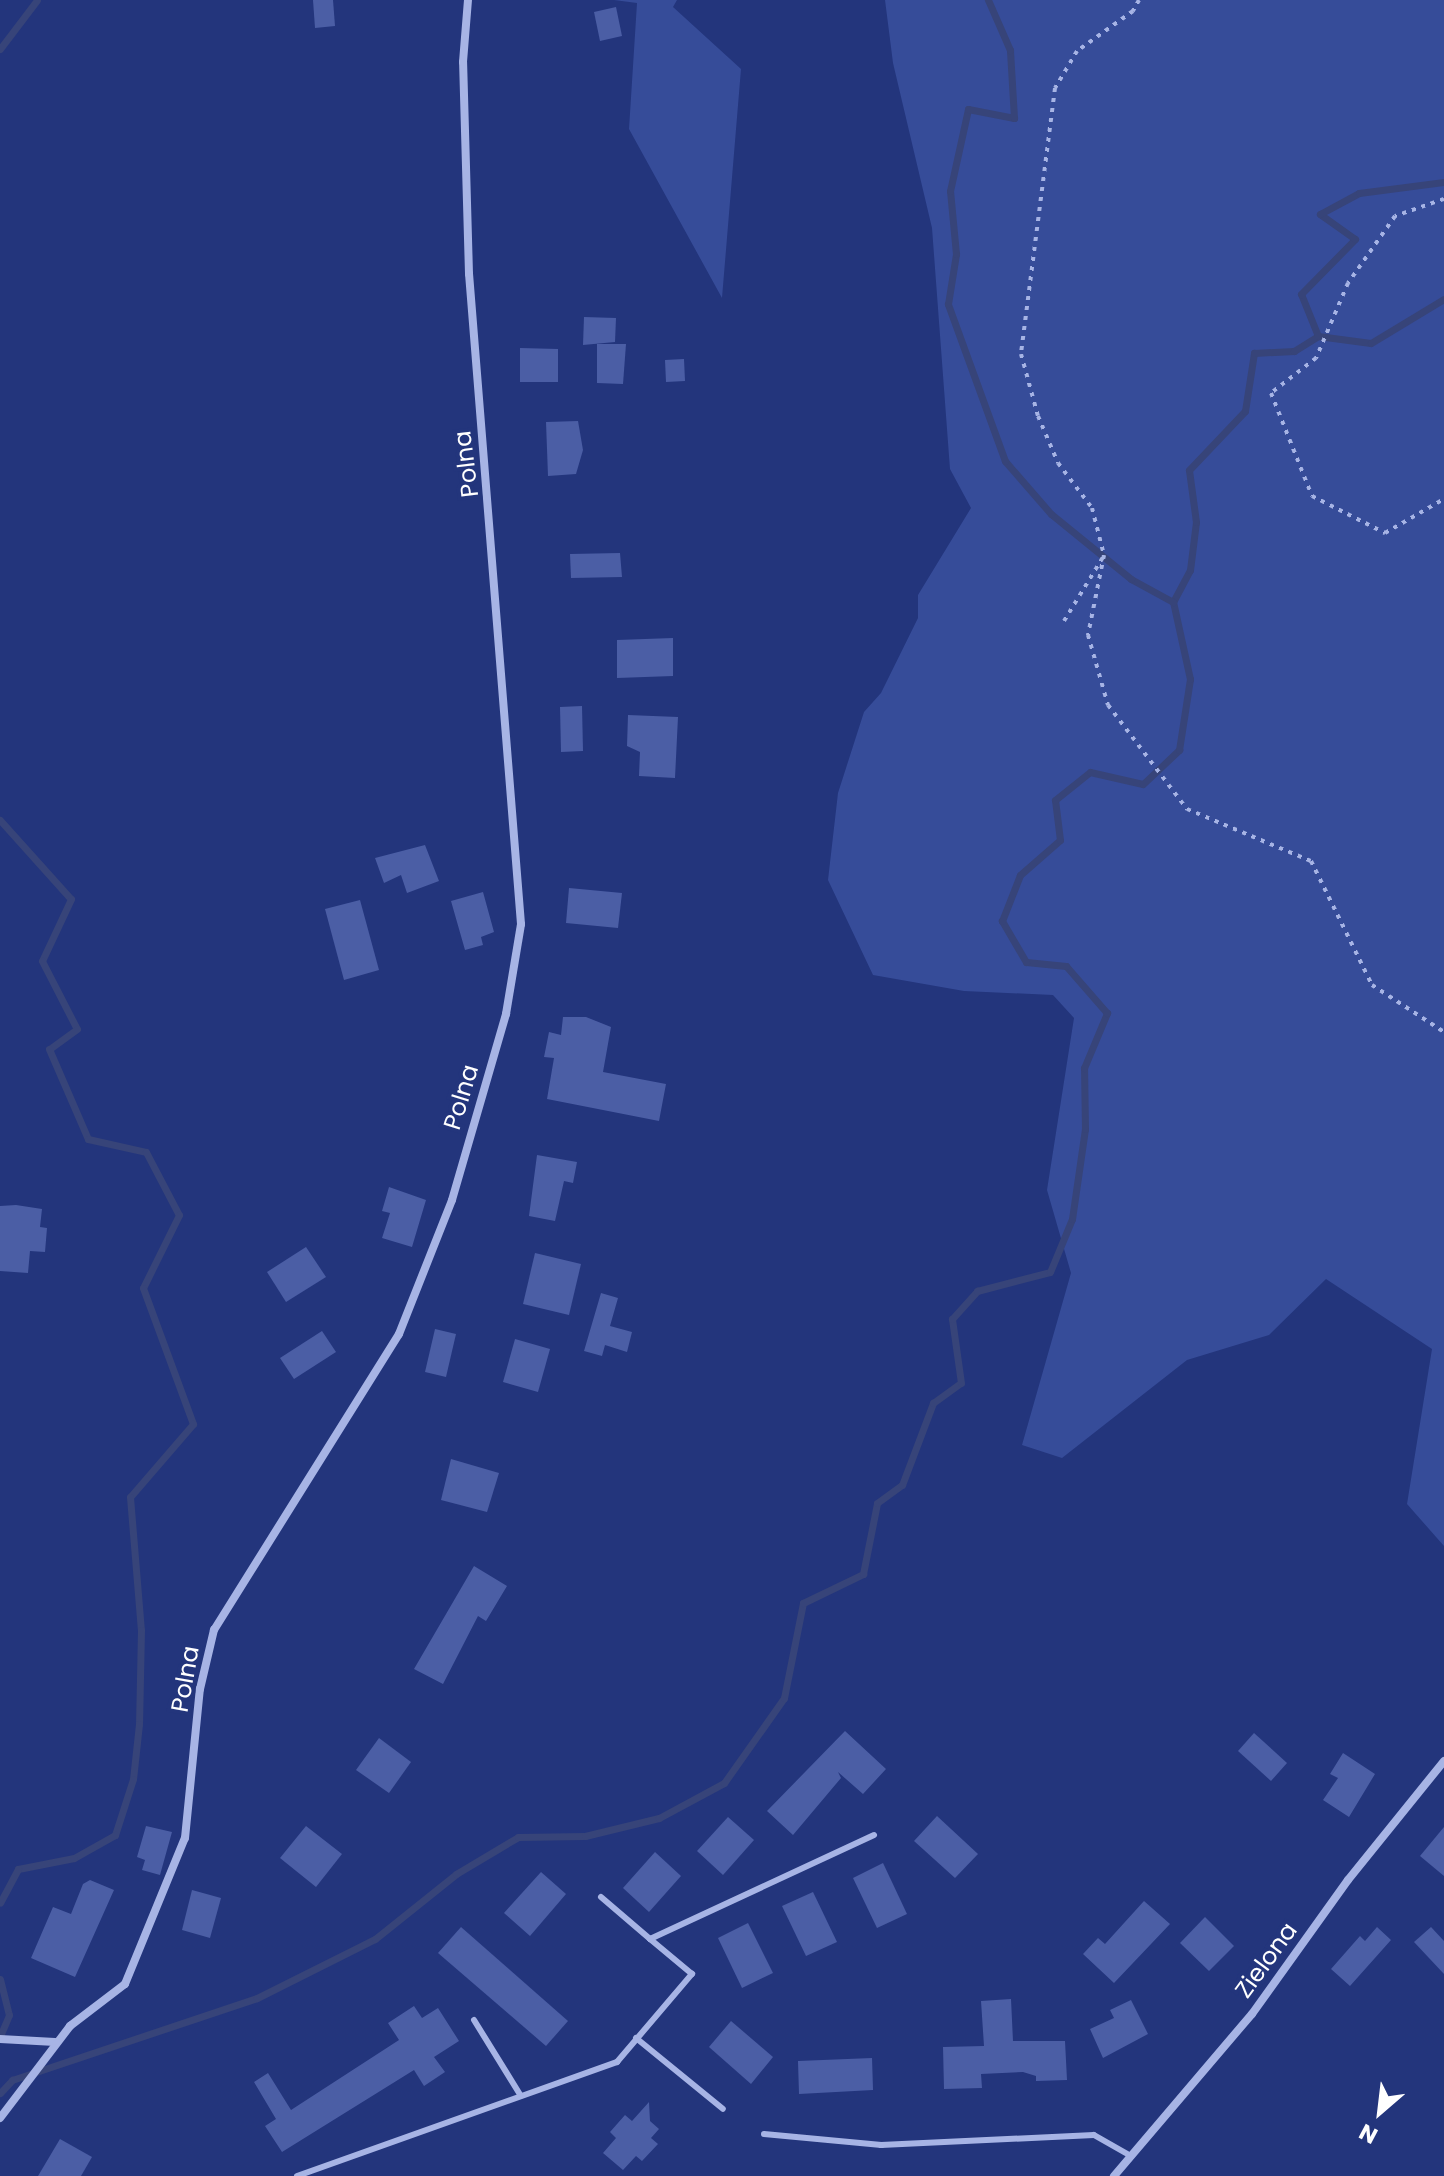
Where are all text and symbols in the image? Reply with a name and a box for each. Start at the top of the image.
street label: Polna [448,429,484,499]
street label: Polna [437,1061,485,1133]
street label: Polna [165,1644,205,1714]
street label: Zielona [1229,1916,1303,2004]
north arrow [1340,2072,1420,2152]
text: N [1354,2116,1383,2151]

